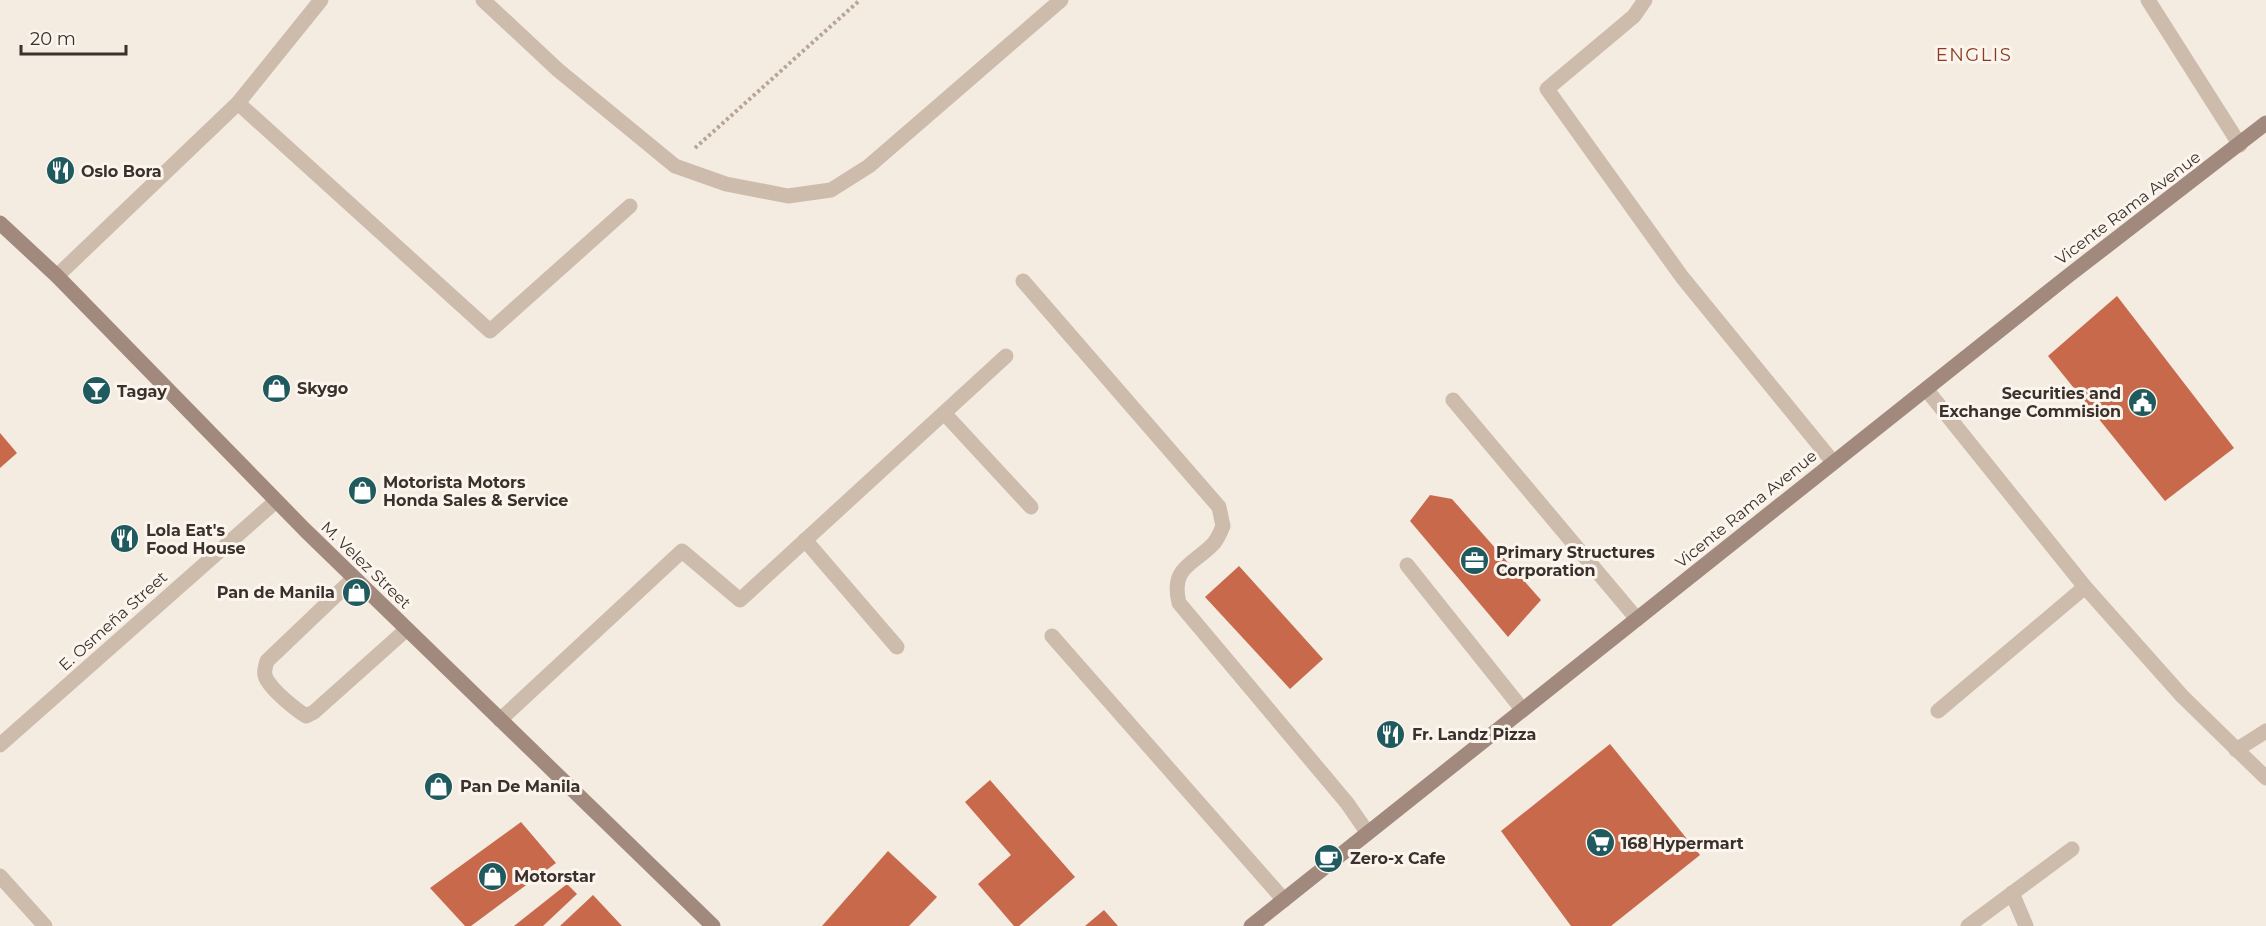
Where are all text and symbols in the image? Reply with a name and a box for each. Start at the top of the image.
scale bar [21,18,126,56]
text: 20 m [30,28,76,50]
district label: ENGLIS [1936,44,2012,66]
street label: Vicente Rama Avenue [2052,147,2204,269]
restaurant icon: Oslo Bora [44,155,76,187]
place label: Oslo Bora [81,162,162,181]
shop icon: Skygo [260,372,292,404]
bar icon: Tagay [80,375,112,407]
place label: Skygo [297,379,348,398]
place label: Tagay [117,382,167,401]
place label: Securities and Exchange Commision [1939,384,2121,421]
public building icon: Securities and Exchange Commision [2126,386,2158,418]
street label: Vicente Rama Avenue [1671,446,1821,572]
place label: Motorista Motors Honda Sales & Service [383,473,568,510]
shop icon: Motorista Motors Honda Sales & Service [346,475,378,507]
street label: M. Velez Street [317,517,415,613]
place label: Lola Eat's Food House [146,521,246,558]
restaurant icon: Lola Eat's Food House [109,523,141,555]
place label: Primary Structures Corporation [1496,543,1655,580]
office icon: Primary Structures Corporation [1459,545,1491,577]
street label: E. Osmeña Street [55,567,171,675]
shop icon: Pan de Manila [340,576,372,608]
place label: Pan de Manila [217,583,335,602]
restaurant icon: Fr. Landz Pizza [1375,718,1407,750]
place label: Fr. Landz Pizza [1412,725,1536,744]
shop icon: Pan De Manila [423,770,455,802]
place label: Pan De Manila [460,777,580,796]
supermarket icon: 168 Hypermart [1584,827,1616,859]
place label: 168 Hypermart [1621,834,1744,853]
cafe icon: Zero-x Cafe [1313,842,1345,874]
place label: Zero-x Cafe [1350,849,1446,868]
shop icon: Motorstar [477,860,509,892]
place label: Motorstar [514,867,596,886]

